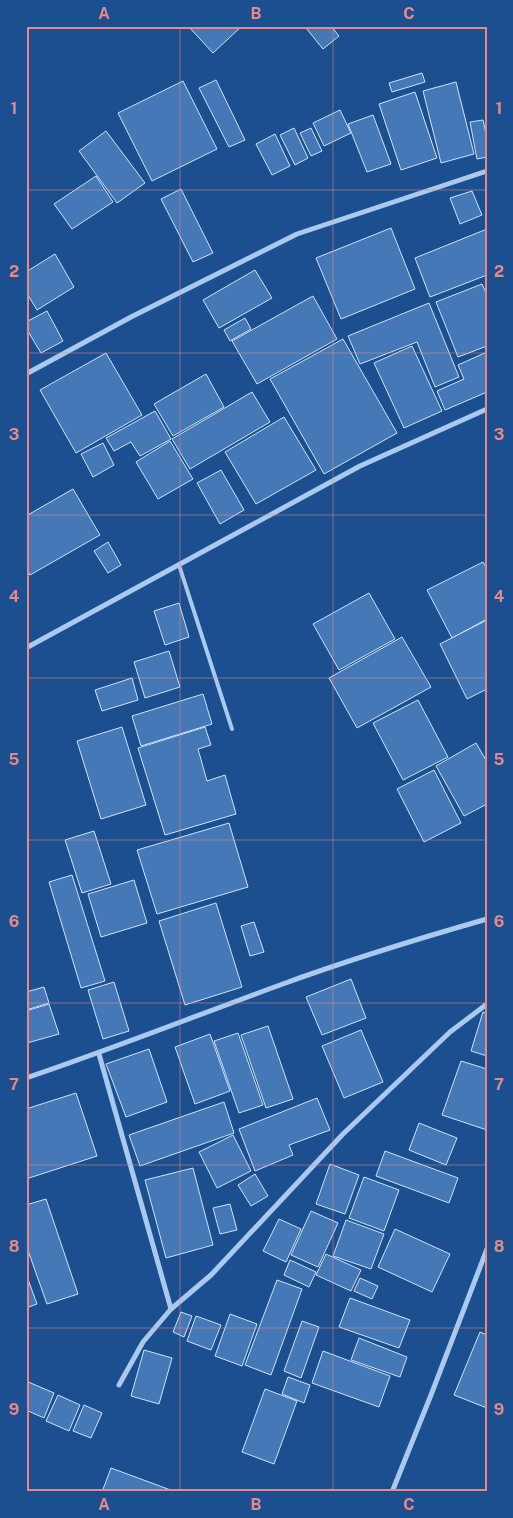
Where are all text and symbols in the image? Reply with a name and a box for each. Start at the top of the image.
text: A [98,4,110,23]
text: B [251,4,262,23]
text: C [403,4,415,23]
text: 1 [11,99,17,118]
text: 1 [496,99,502,118]
text: 2 [9,262,19,281]
text: 2 [494,262,504,281]
text: 3 [9,425,19,444]
text: 3 [494,425,504,444]
text: 4 [9,587,20,606]
text: 4 [494,587,505,606]
text: 5 [9,750,20,769]
text: 5 [494,750,505,769]
text: 6 [9,912,19,931]
text: 6 [494,912,504,931]
text: 7 [9,1075,19,1094]
text: 7 [494,1075,504,1094]
text: 8 [9,1237,20,1256]
text: 8 [494,1237,505,1256]
text: 9 [9,1400,19,1419]
text: 9 [494,1400,504,1419]
text: A [98,1495,110,1514]
text: B [251,1495,262,1514]
text: C [403,1495,415,1514]

